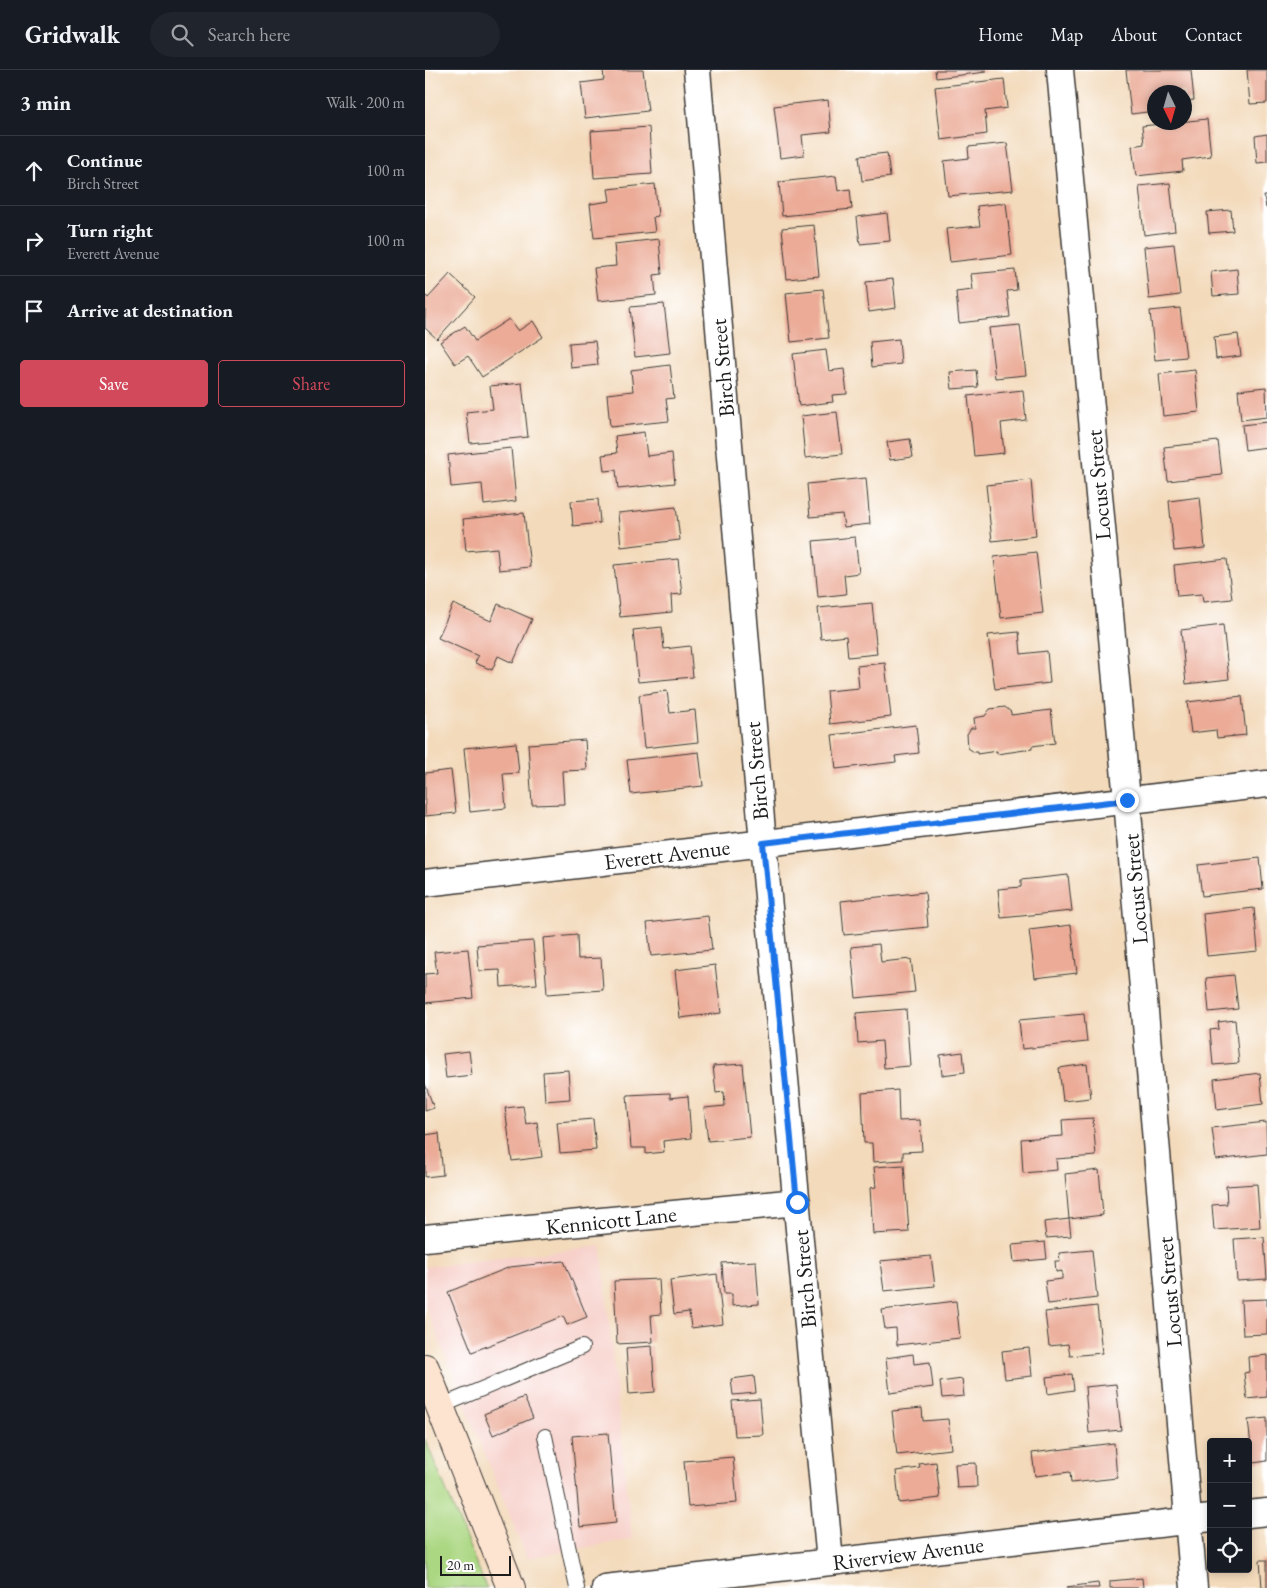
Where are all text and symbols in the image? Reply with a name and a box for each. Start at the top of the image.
search box [150,12,500,57]
text: Gridwalk [25,19,120,50]
icon: search [168,21,196,49]
text: Search here [208,22,290,47]
text: Home [978,23,1023,46]
text: Map [1051,23,1083,46]
text: About [1111,23,1157,46]
text: Contact [1185,23,1242,46]
north arrow [1147,85,1192,130]
text: 3 min [20,89,71,116]
text: Walk · 200 m [326,92,405,113]
text: Continue [67,148,142,173]
icon: ahead [20,157,48,185]
text: 100 m [366,160,405,181]
text: Birch Street [67,173,139,194]
text: Turn right [67,218,153,243]
icon: right [20,227,48,255]
text: 100 m [366,230,405,251]
text: Everett Avenue [67,243,159,264]
icon: arrive [20,297,48,325]
text: Arrive at destination [67,298,233,323]
street label: Birch Street [704,317,741,418]
button: Save [20,360,208,407]
button: Share [218,360,405,407]
street label: Locust Street [1079,428,1118,542]
street label: Birch Street [738,720,775,821]
route end [1116,789,1139,812]
street label: Everett Avenue [602,832,732,877]
street label: Locust Street [1116,832,1155,946]
route start [786,1191,809,1214]
street label: Kennicott Lane [544,1199,678,1242]
street label: Birch Street [786,1228,823,1329]
street label: Locust Street [1150,1235,1189,1349]
map controls [1207,1438,1252,1573]
button: + [1207,1438,1252,1483]
button: − [1207,1483,1252,1528]
button: locate [1207,1528,1252,1573]
street label: Riverview Avenue [831,1530,986,1577]
scale bar [440,1553,511,1576]
text: 20 m [447,1556,474,1574]

